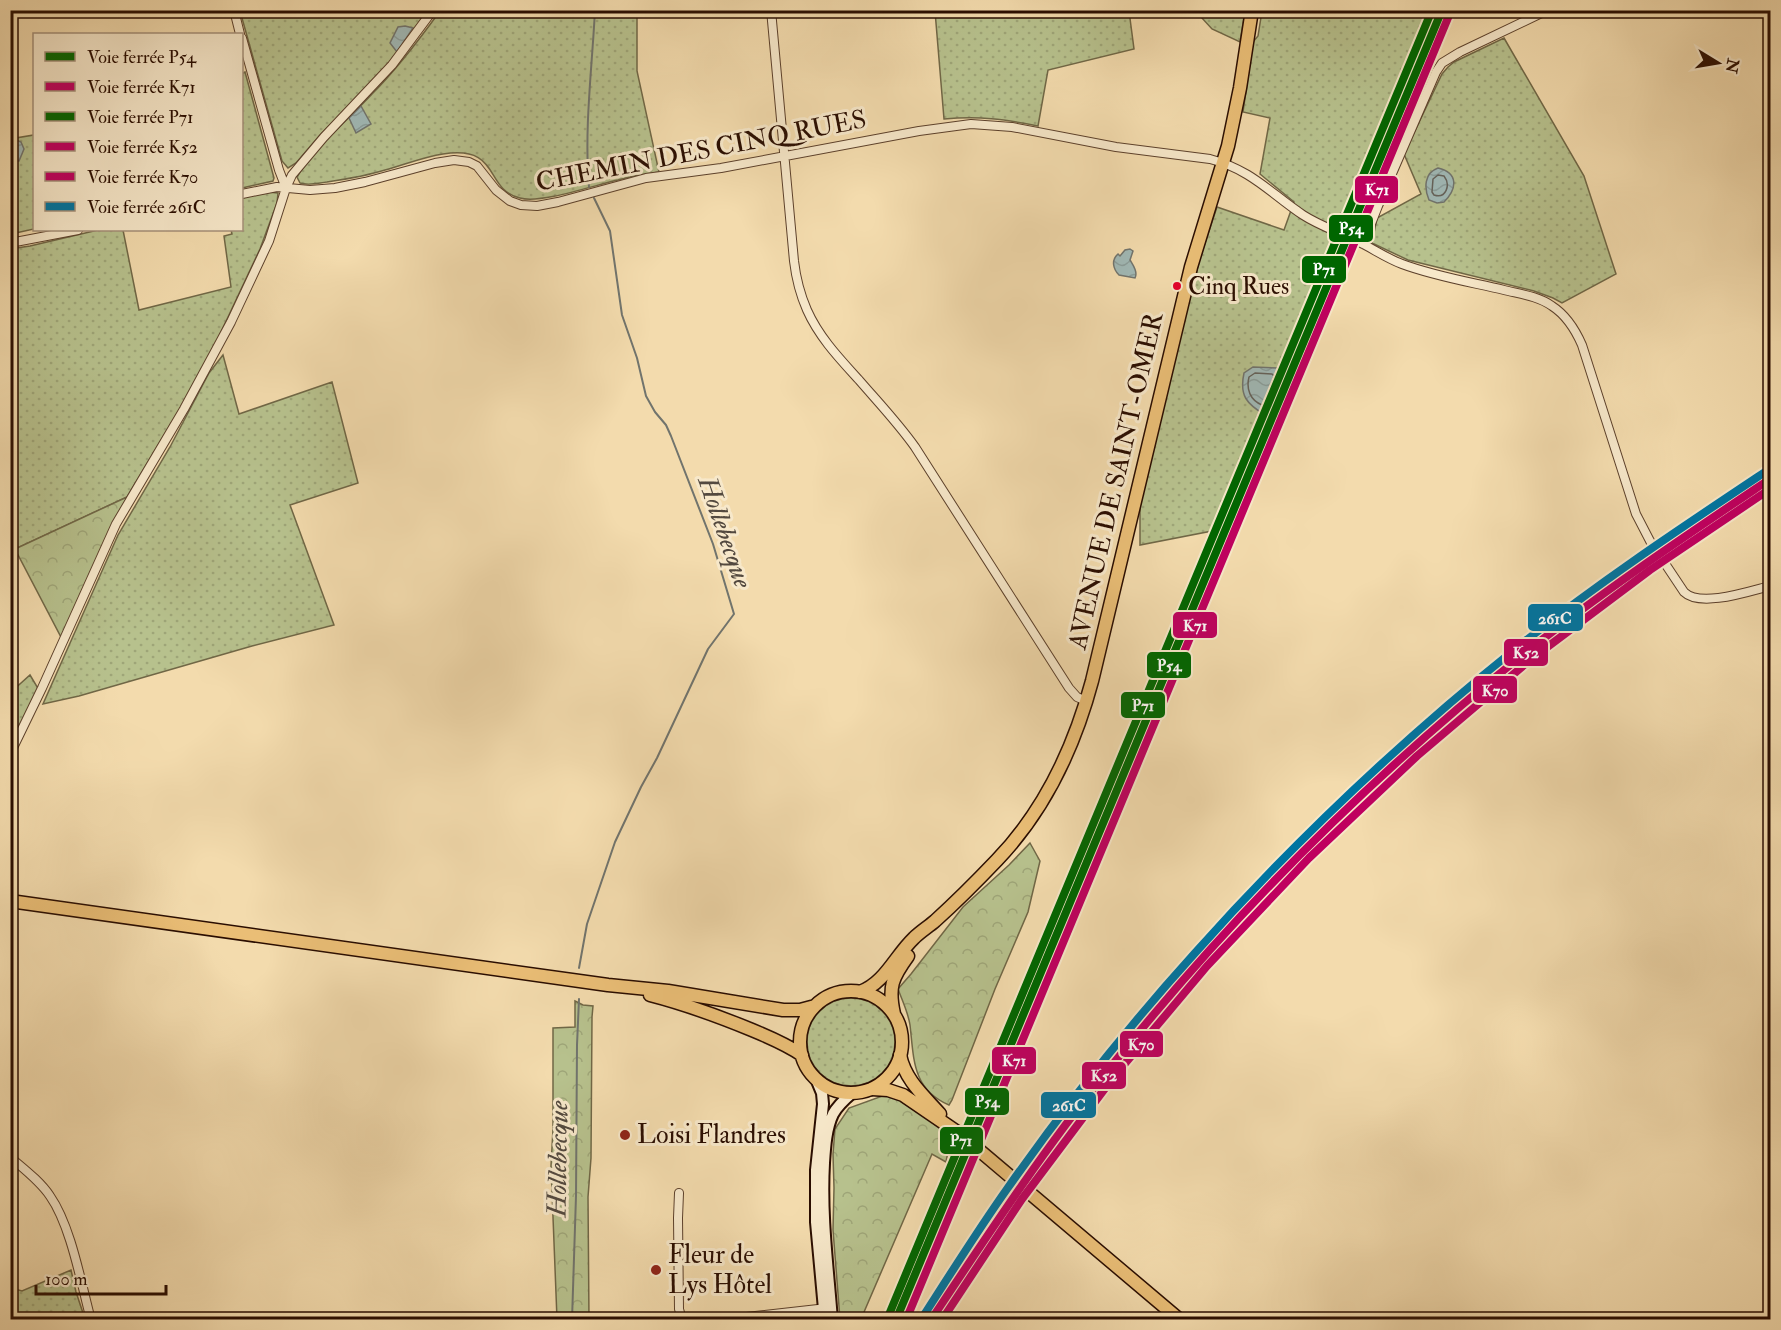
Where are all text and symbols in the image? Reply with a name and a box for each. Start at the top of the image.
legend [33,33,243,231]
north arrow [1688,33,1748,93]
text: Voie ferrée P54 [87,46,197,69]
text: N [1720,56,1743,75]
text: Voie ferrée K71 [87,76,196,99]
street label: CHEMIN DES CINQ RUES [533,103,869,199]
text: Voie ferrée P71 [87,106,194,129]
text: Voie ferrée K52 [87,136,198,159]
text: Voie ferrée K70 [87,166,198,189]
line badge: K71 [1354,175,1399,204]
text: K71 [1365,180,1389,200]
text: Voie ferrée 261C [87,196,206,219]
line badge: P54 [1328,214,1374,243]
text: P54 [1339,219,1365,239]
line badge: P71 [1301,255,1347,284]
text: P71 [1313,260,1335,280]
place label: Cinq Rues [1188,271,1289,302]
marker: Cinq Rues [1171,280,1183,292]
street label: AVENUE DE SAINT-OMER [1061,308,1171,654]
water label: Hollebecque [690,470,760,593]
line badge: 261C [1527,603,1584,632]
text: 261C [1538,609,1572,629]
line badge: K71 [1172,611,1218,639]
text: K71 [1183,616,1207,636]
line badge: K52 [1503,638,1549,667]
text: K52 [1513,643,1539,663]
line badge: P54 [1146,651,1192,679]
text: P54 [1157,656,1183,676]
line badge: K70 [1472,675,1518,704]
text: K70 [1482,681,1508,701]
line badge: P71 [1120,691,1166,719]
text: P71 [1132,696,1154,716]
line badge: K70 [1119,1030,1164,1058]
text: K70 [1128,1035,1154,1055]
line badge: K71 [991,1046,1037,1075]
text: K71 [1002,1051,1026,1071]
line badge: K52 [1081,1061,1127,1090]
text: K52 [1091,1066,1117,1086]
line badge: P54 [964,1087,1010,1116]
line badge: 261C [1040,1091,1097,1119]
text: P54 [975,1092,1001,1112]
text: 261C [1052,1096,1086,1116]
water label: Hollebecque [540,1100,576,1219]
place label: Loisi Flandres [637,1119,786,1151]
line badge: P71 [939,1126,984,1155]
marker: Loisi Flandres [618,1128,632,1142]
text: P71 [950,1131,972,1151]
place label: Fleur de Lys Hôtel [668,1239,772,1301]
scale bar [36,1258,166,1296]
marker: Fleur de Lys Hôtel [649,1263,663,1277]
text: 100 m [45,1268,88,1291]

